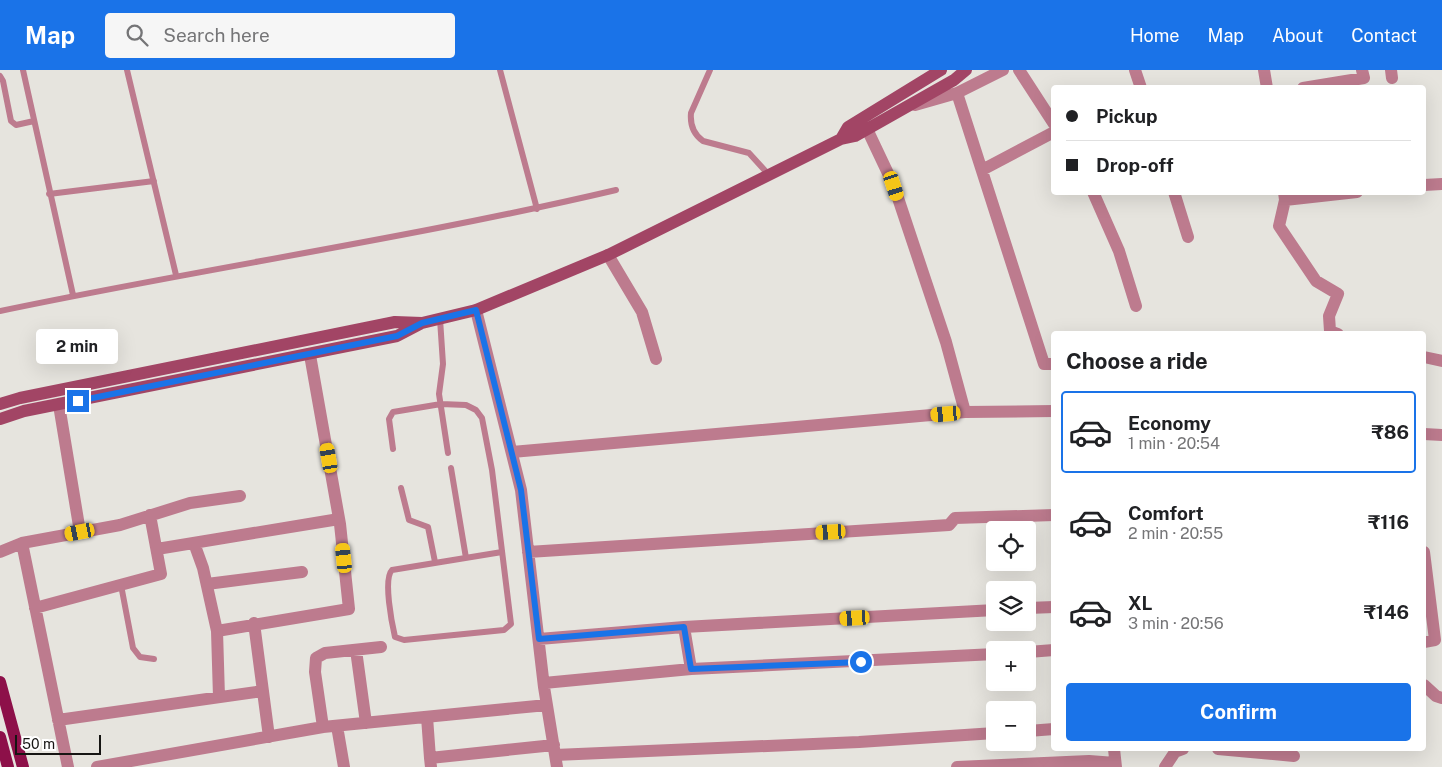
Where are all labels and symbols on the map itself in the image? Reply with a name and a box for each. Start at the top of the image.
car [882,169,905,203]
callout: 2 min [37,328,119,364]
route end [67,390,89,412]
car [930,405,961,423]
car [319,442,338,474]
car [63,522,96,542]
car [815,524,846,540]
car [334,542,353,574]
car [839,610,870,626]
route start [850,651,872,673]
scale bar [15,732,101,755]

